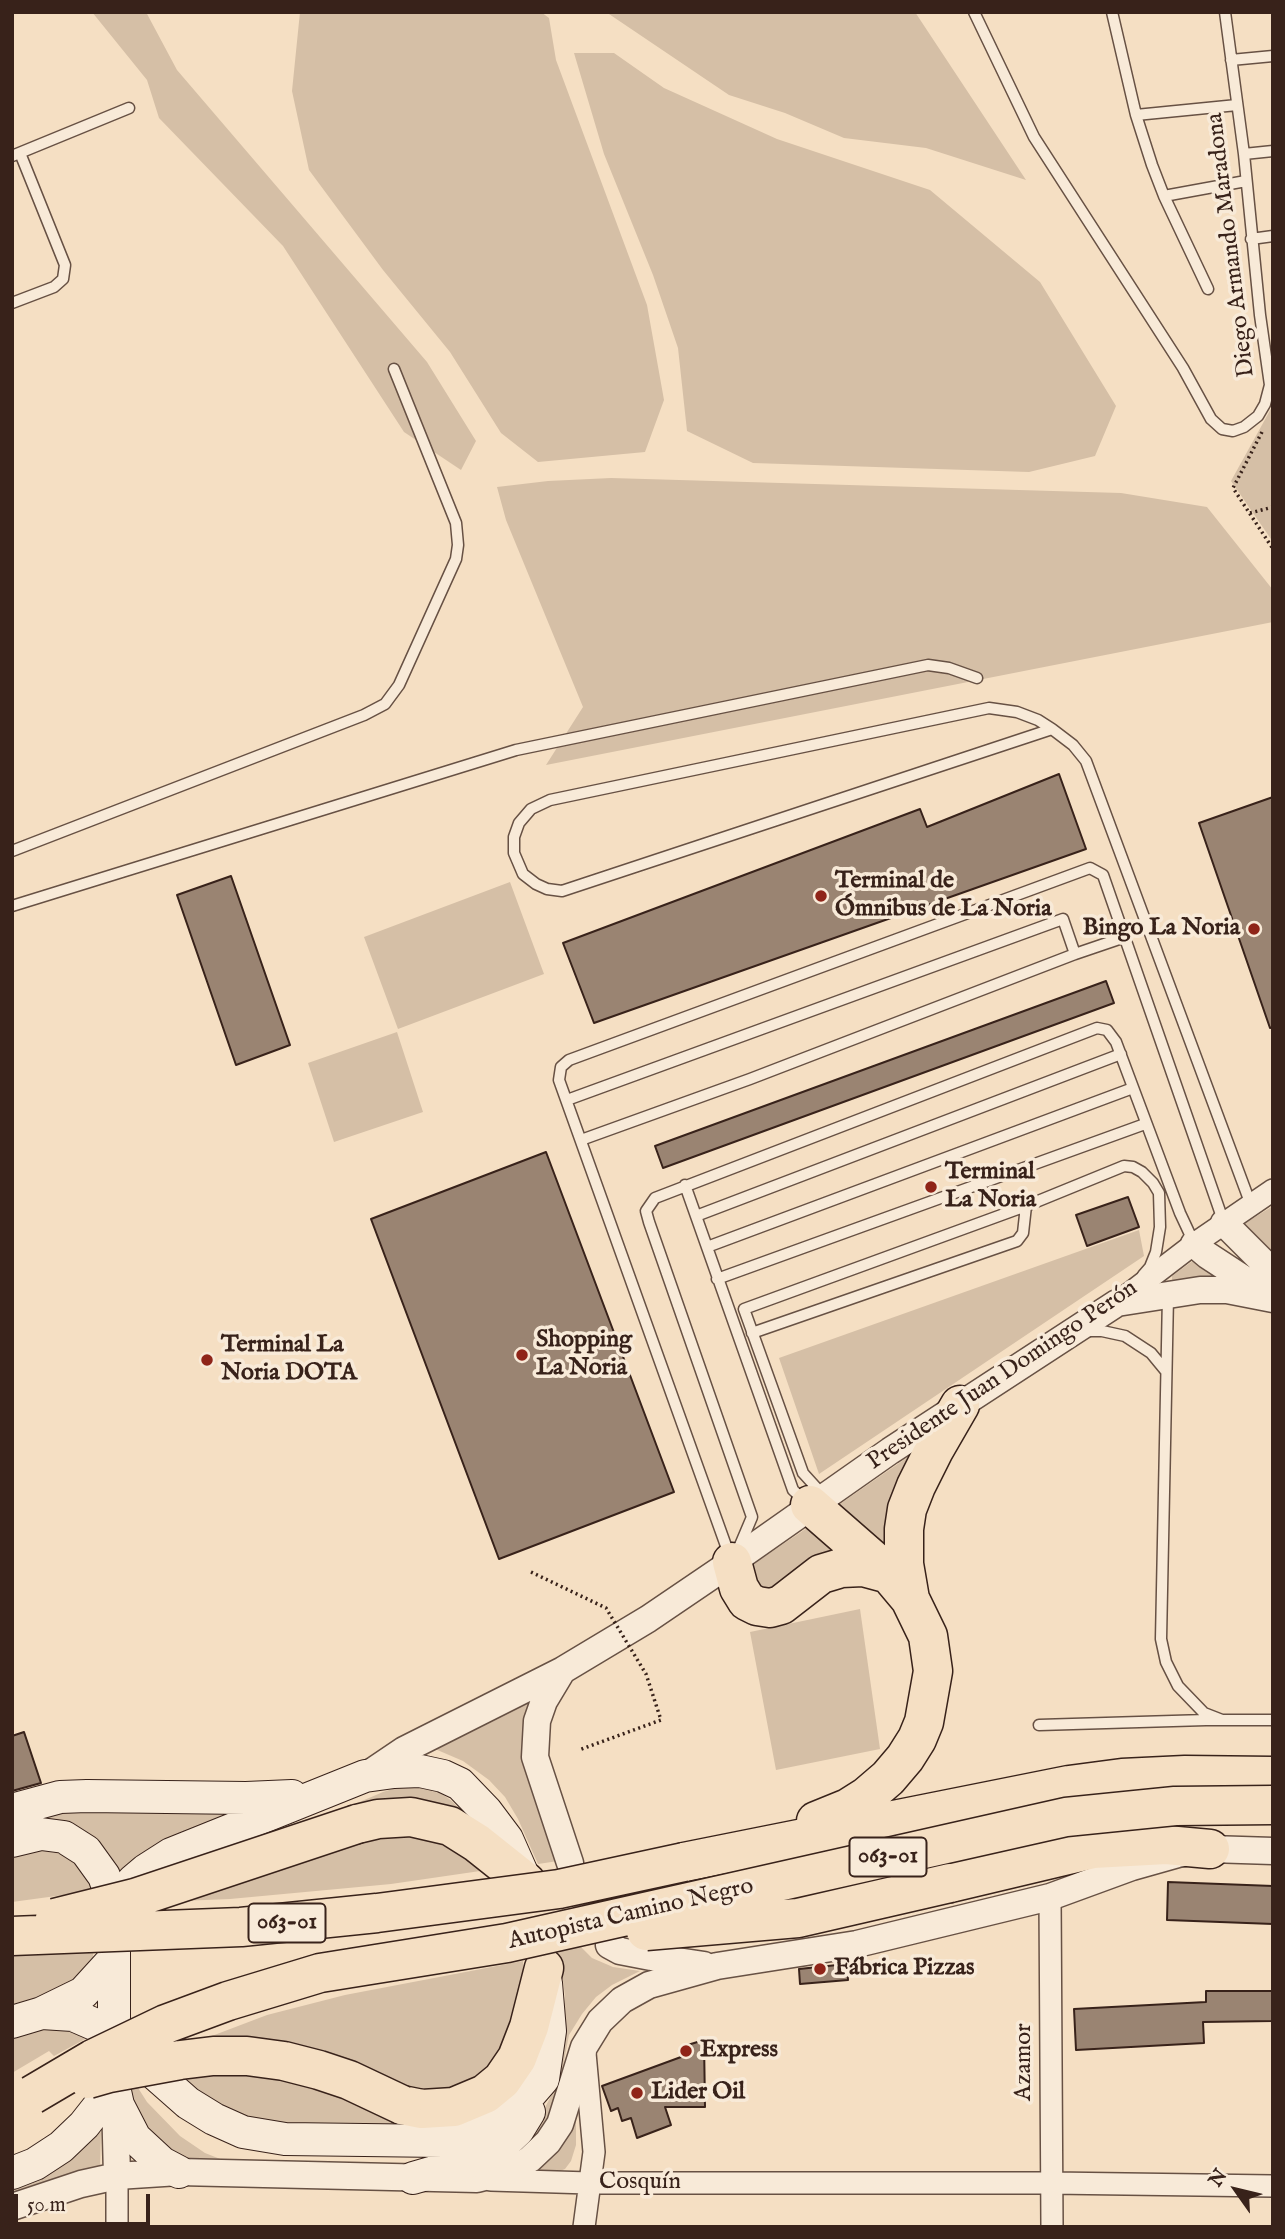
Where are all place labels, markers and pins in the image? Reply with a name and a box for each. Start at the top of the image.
place label: Terminal de Ómnibus de La Noria [835,868,1052,924]
marker: Terminal de Ómnibus de La Noria [813,888,829,904]
place label: Bingo La Noria [1083,915,1240,943]
marker: Bingo La Noria [1246,921,1262,937]
place label: Terminal La Noria [945,1159,1036,1215]
marker: Terminal La Noria [923,1179,939,1195]
place label: Shopping La Noria [536,1327,632,1383]
place label: Terminal La Noria DOTA [221,1332,357,1388]
marker: Shopping La Noria [514,1347,530,1363]
marker: Terminal La Noria DOTA [199,1352,215,1368]
place label: Fábrica Pizzas [834,1955,974,1983]
marker: Fábrica Pizzas [812,1961,828,1977]
place label: Express [700,2037,778,2065]
marker: Express [678,2043,694,2059]
place label: Lider Oil [651,2079,745,2107]
marker: Lider Oil [629,2085,645,2101]

